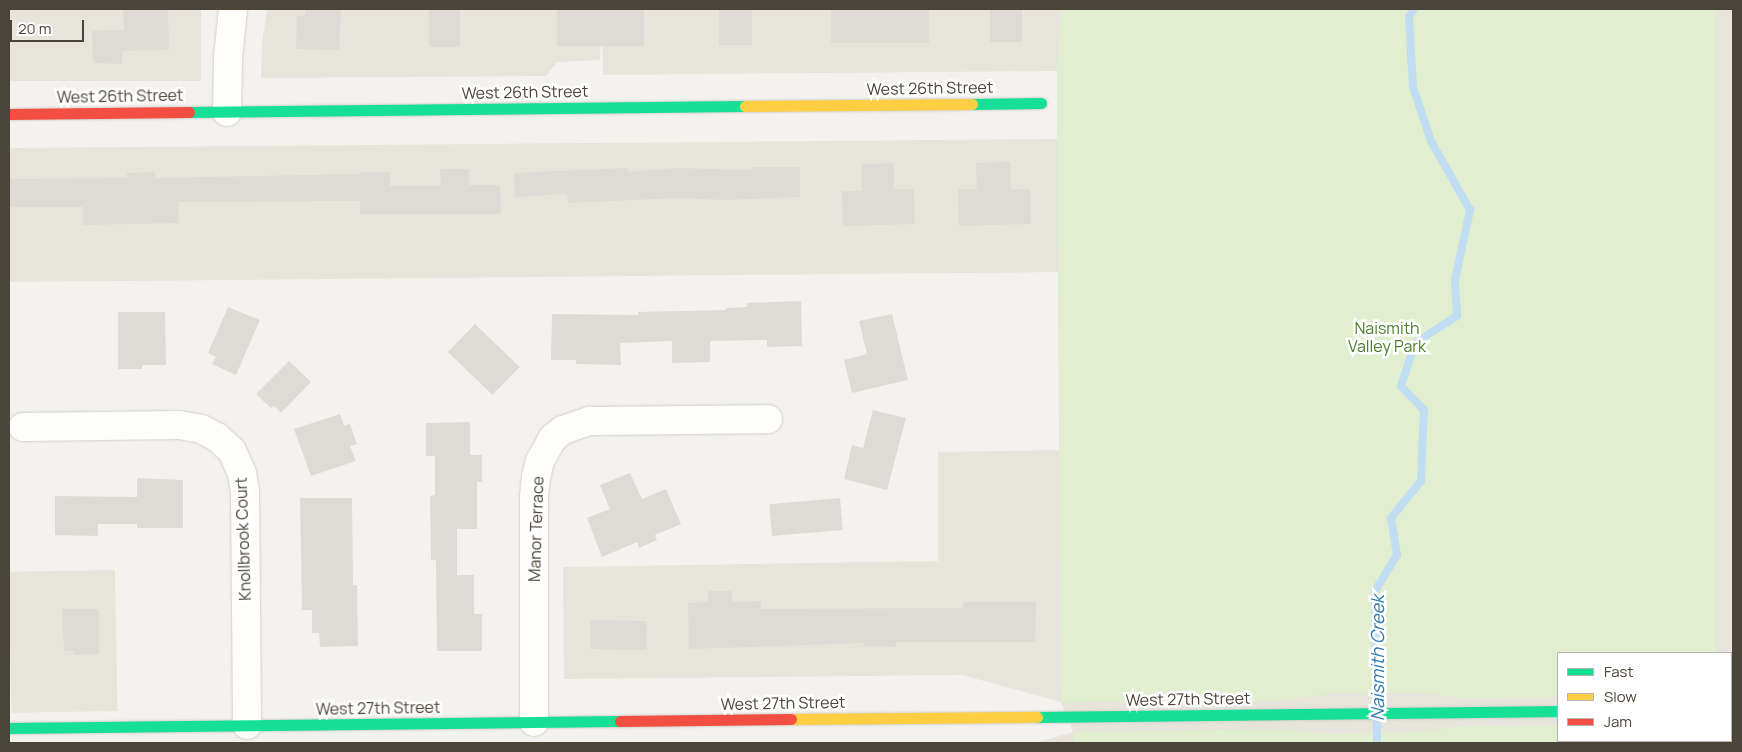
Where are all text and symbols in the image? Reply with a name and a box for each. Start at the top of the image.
scale bar [12,10,86,42]
text: 20 m [18,18,51,39]
street label: West 26th Street [867,77,993,99]
street label: West 26th Street [462,81,588,103]
street label: West 26th Street [57,85,183,107]
park label: Naismith Valley Park [1348,318,1426,356]
street label: Manor Terrace [525,476,547,582]
street label: Knollbrook Court [231,477,255,601]
water label: Naismith Creek [1366,595,1388,721]
legend [1557,652,1732,742]
text: Fast [1604,661,1633,682]
text: Slow [1604,686,1637,707]
street label: West 27th Street [1126,688,1250,710]
street label: West 27th Street [721,692,845,714]
street label: West 27th Street [316,697,440,719]
text: Jam [1604,711,1632,732]

